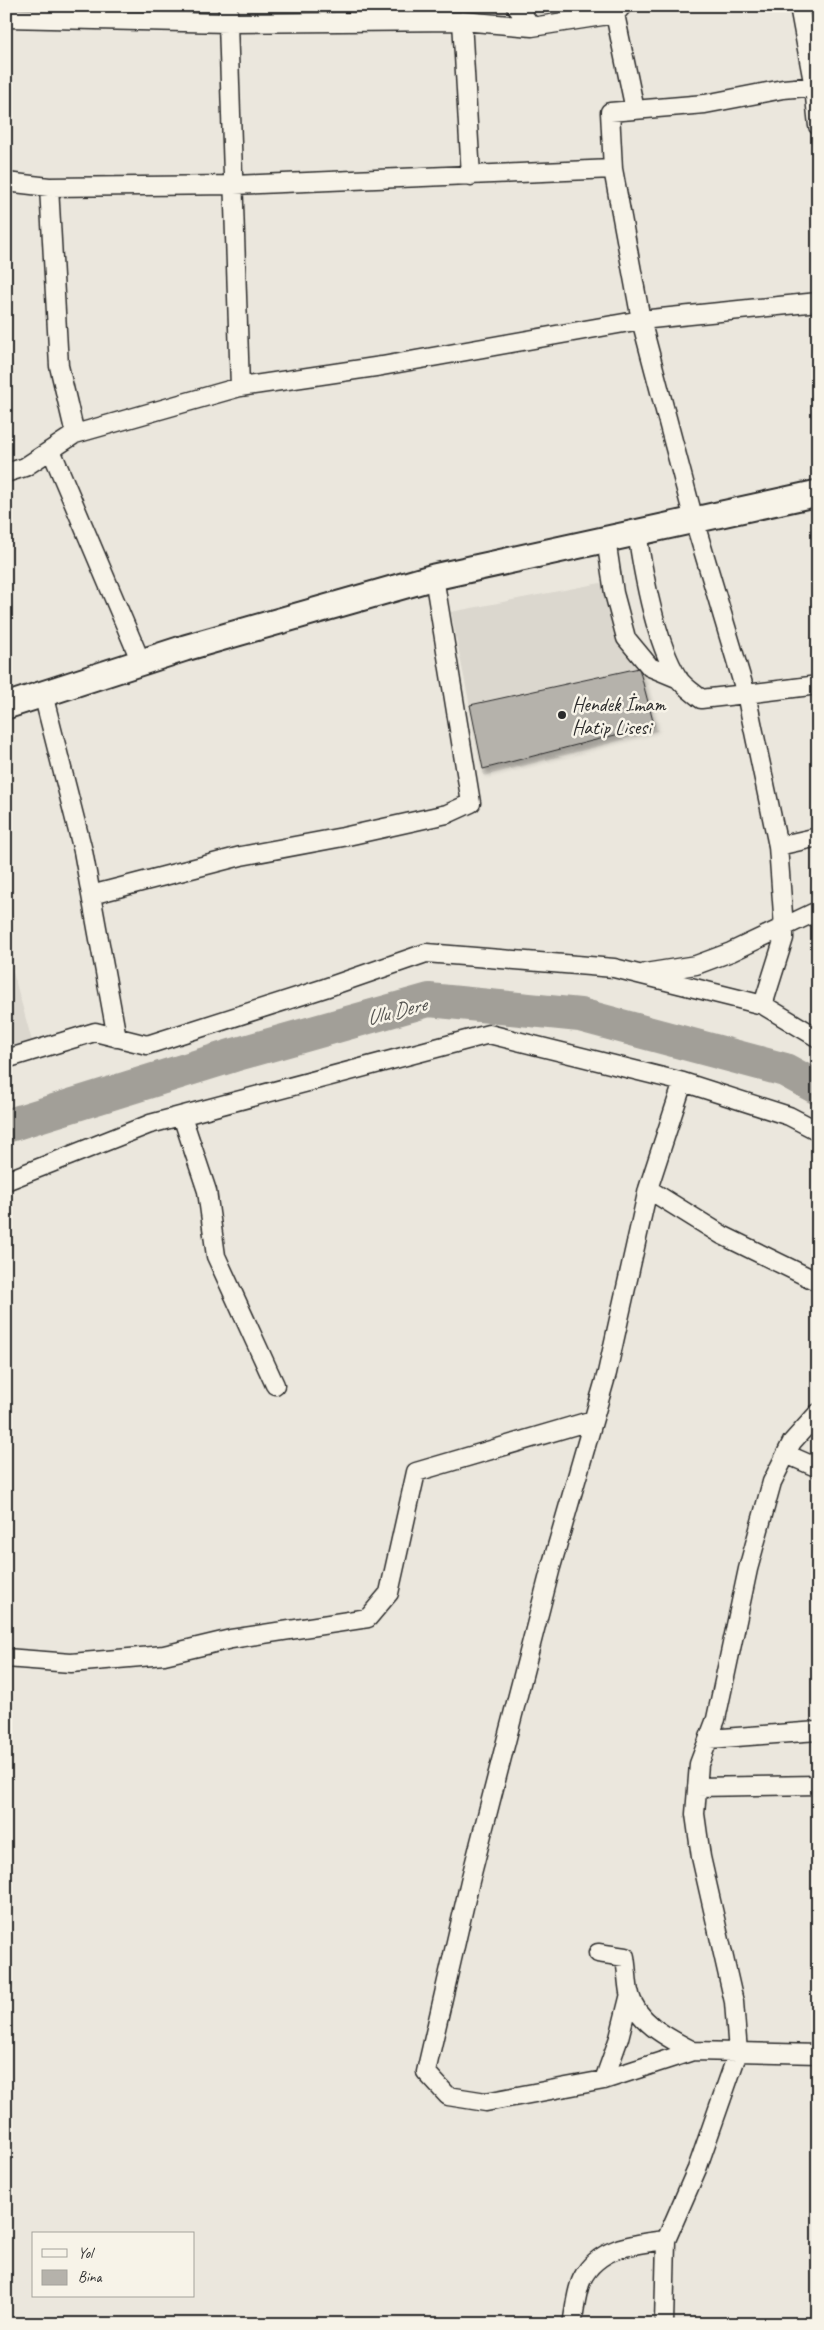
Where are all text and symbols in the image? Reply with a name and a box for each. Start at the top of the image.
place label: Hendek İmam Hatip Lisesi [572,692,667,740]
marker: Hendek İmam Hatip Lisesi [556,709,568,721]
water label: Ulu Dere [363,990,432,1031]
legend [32,2232,195,2298]
text: Yol [78,2244,95,2263]
text: Bina [78,2268,103,2287]

